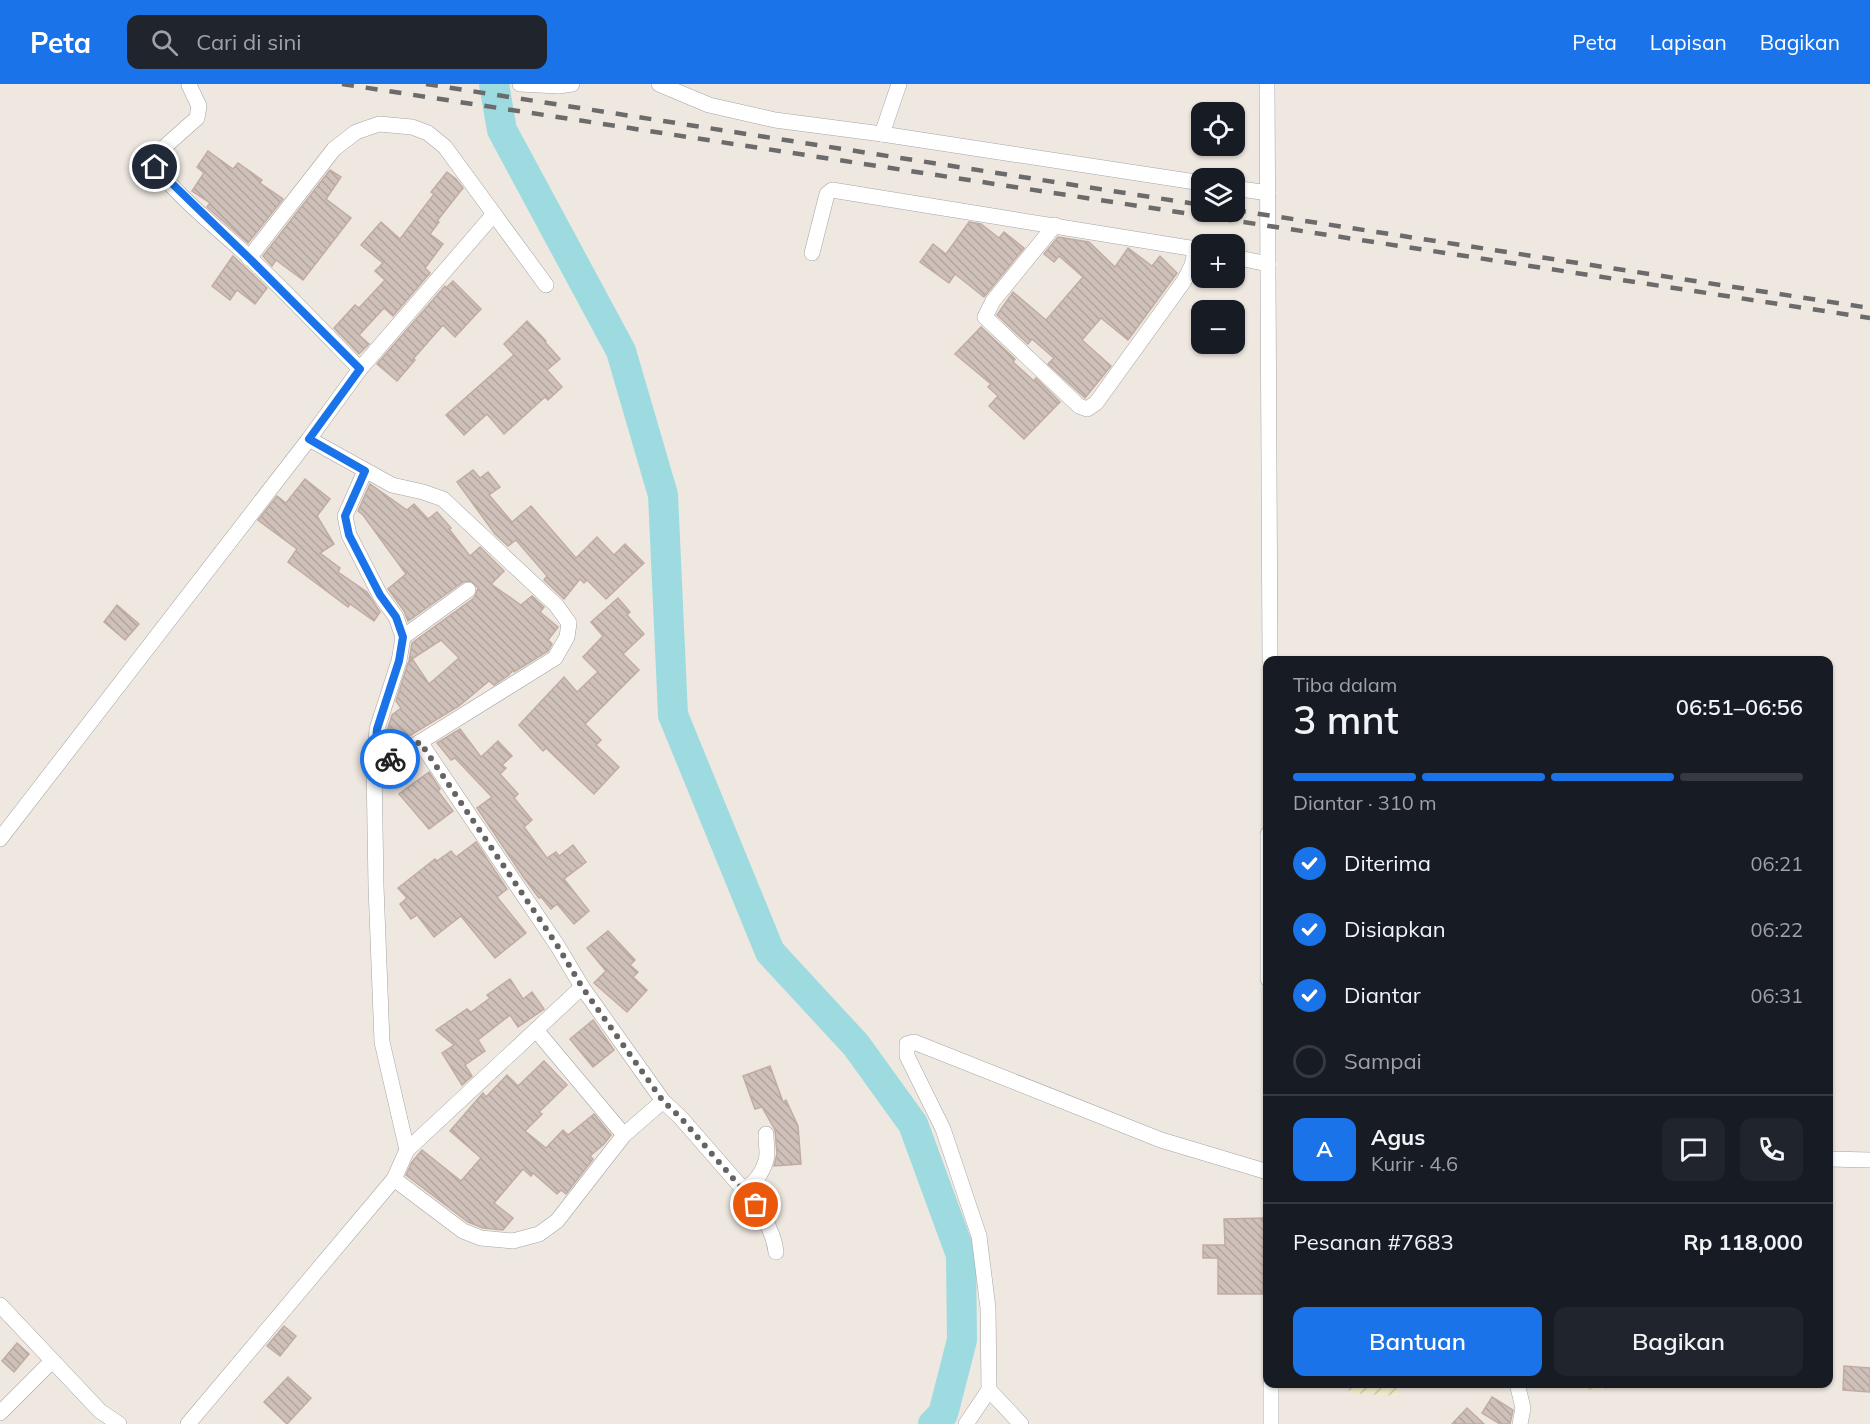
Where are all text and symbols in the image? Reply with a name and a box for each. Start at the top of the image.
search box [127,15,547,69]
text: Peta [30,25,91,60]
icon: search [148,26,181,59]
text: Cari di sini [196,28,302,56]
text: Peta [1572,29,1617,55]
text: Lapisan [1650,29,1727,55]
text: Bagikan [1760,29,1840,55]
map controls [1191,102,1245,354]
button: locate [1191,102,1245,156]
pin [129,141,180,192]
icon: home [138,150,171,183]
button: layers [1191,168,1245,222]
button: + [1191,234,1245,288]
button: − [1191,300,1245,354]
text: Tiba dalam [1293,672,1397,697]
text: 06:51–06:56 [1676,693,1803,721]
text: 3 mnt [1293,695,1399,744]
courier [360,729,420,789]
icon: bike [374,743,407,776]
text: Diantar · 310 m [1293,790,1437,815]
icon: check [1293,847,1326,880]
text: Diterima [1344,849,1431,877]
text: 06:21 [1750,851,1803,876]
icon: check [1293,913,1326,946]
text: Disiapkan [1344,915,1446,943]
text: 06:22 [1750,917,1803,942]
icon: check [1293,979,1326,1012]
text: Diantar [1344,981,1421,1009]
text: 06:31 [1750,983,1803,1008]
text: Sampai [1344,1047,1422,1075]
button: chat [1662,1118,1725,1181]
button: phone [1740,1118,1803,1181]
text: Agus [1371,1123,1425,1151]
text: A [1316,1135,1333,1163]
text: Kurir · 4.6 [1371,1151,1458,1176]
pin [730,1179,781,1230]
icon: bag [739,1188,772,1221]
text: Pesanan #7683 [1293,1228,1454,1256]
text: Rp 118,000 [1683,1228,1803,1256]
button: Bantuan [1293,1307,1542,1376]
button: Bagikan [1554,1307,1803,1376]

